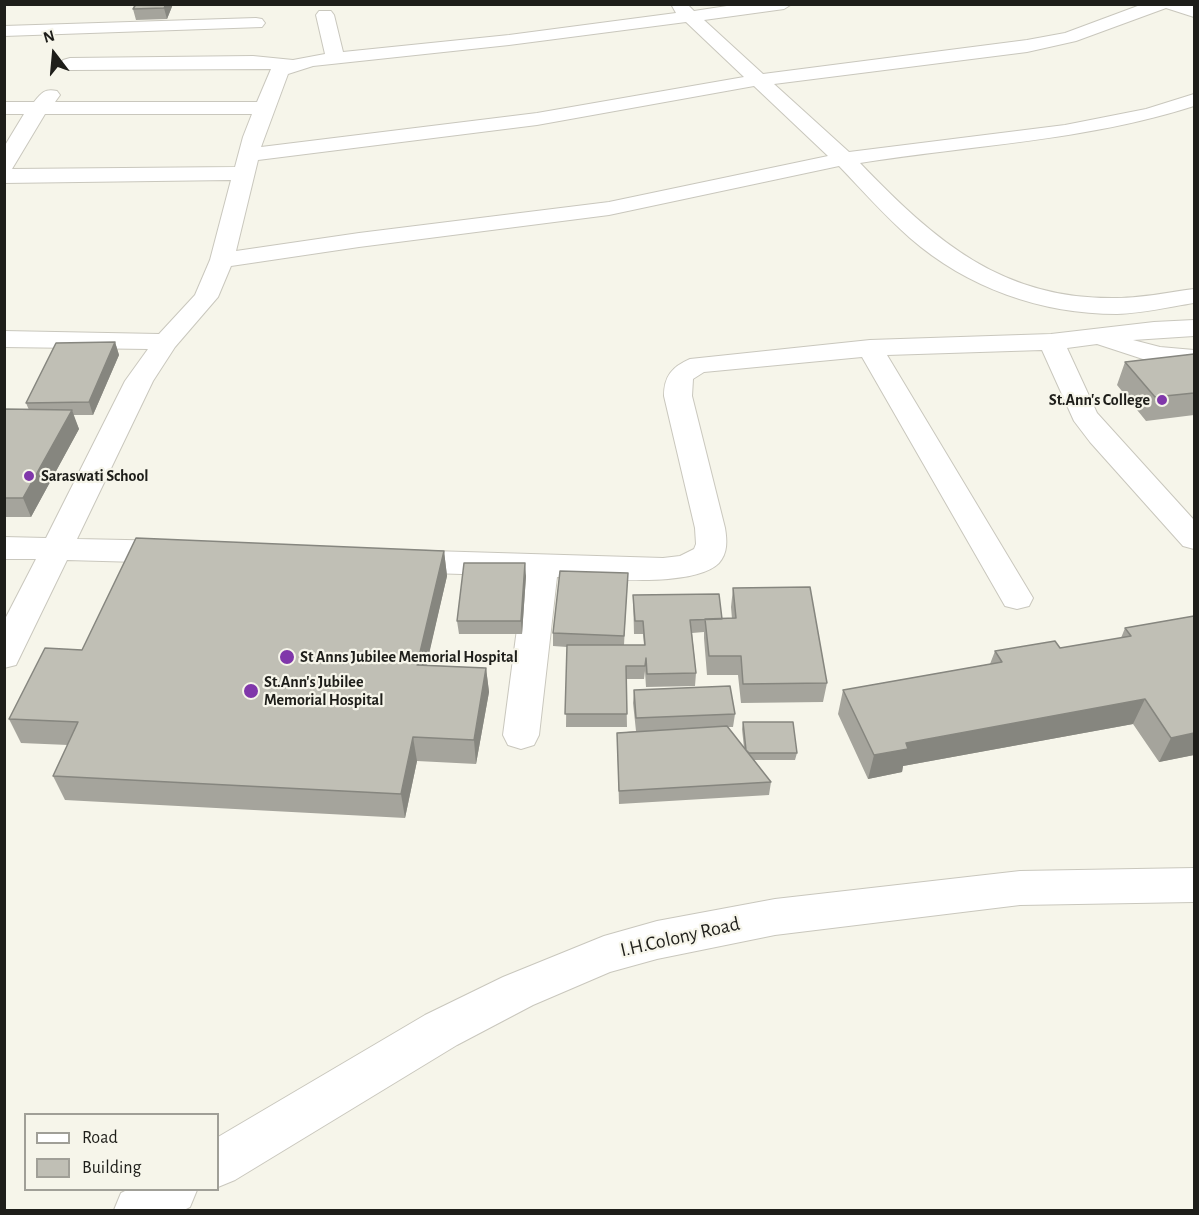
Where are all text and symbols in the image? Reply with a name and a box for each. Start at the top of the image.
north arrow [24,24,84,84]
text: N [41,27,57,46]
place label: St.Ann's College [1049,390,1150,410]
marker: St.Ann's College [1155,393,1169,407]
place label: Saraswati School [41,466,149,486]
marker: Saraswati School [22,469,36,483]
place label: St Anns Jubilee Memorial Hospital [300,647,518,667]
marker: St Anns Jubilee Memorial Hospital [278,648,296,666]
place label: St.Ann's Jubilee Memorial Hospital [264,672,383,710]
marker: St.Ann's Jubilee Memorial Hospital [242,682,260,700]
street label: I.H.Colony Road [618,912,742,962]
legend [24,1113,219,1191]
text: Road [82,1129,118,1147]
text: Building [82,1159,141,1177]

